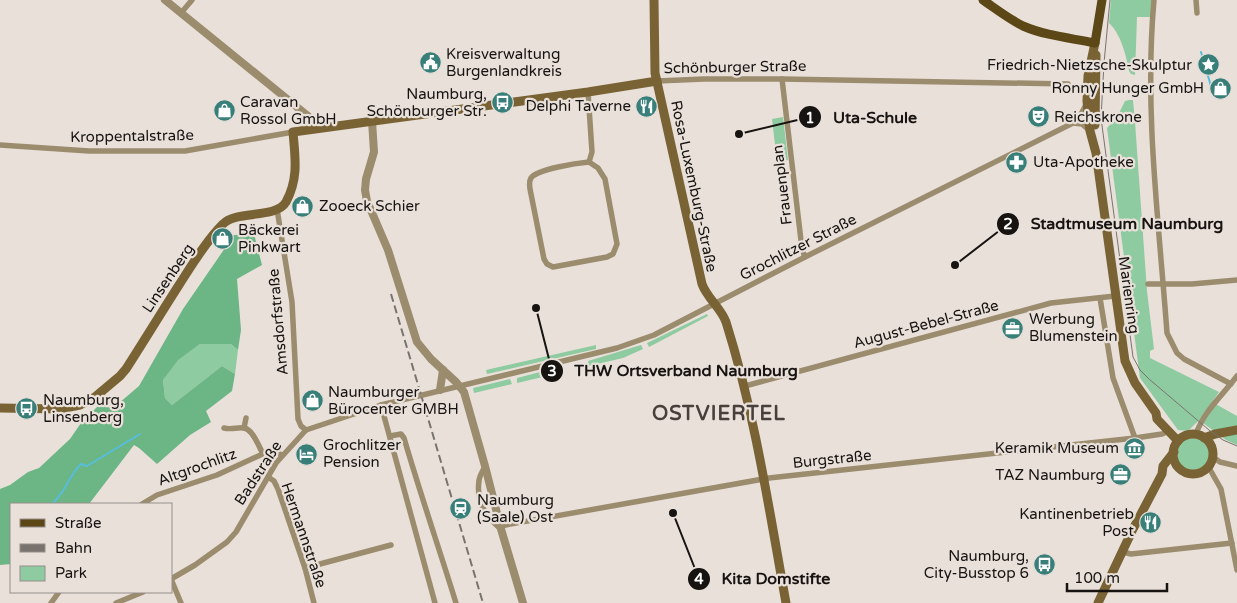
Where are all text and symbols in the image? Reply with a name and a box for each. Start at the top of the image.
place label: Kreisverwaltung Burgenlandkreis [446,45,562,80]
public building icon: Kreisverwaltung Burgenlandkreis [418,51,442,75]
place icon: Friedrich-Nietzsche-Skulptur [1196,53,1220,77]
place label: Friedrich-Nietzsche-Skulptur [987,56,1192,74]
street label: Schönburger Straße [663,57,807,77]
shop icon: Ronny Hunger GmbH [1208,76,1232,100]
place label: Ronny Hunger GmbH [1051,79,1204,97]
place label: Naumburg, Schönburger Str. [367,85,487,120]
bus stop icon: Naumburg, Schönburger Str. [491,91,515,115]
place label: Caravan Rossol GmbH [240,93,337,128]
restaurant icon: Delphi Taverne [635,94,659,118]
place label: Delphi Taverne [526,97,631,115]
street label: Rosa-Luxemburg-Straße [667,98,721,274]
shop icon: Caravan Rossol GmbH [212,99,236,123]
callout: Uta-Schule [798,102,927,133]
theatre icon: Reichskrone [1026,105,1050,129]
text: Uta-Schule [833,108,917,128]
place label: Reichskrone [1054,108,1142,126]
text: 1 [805,109,815,127]
street label: Kroppentalstraße [70,126,194,146]
street label: Frauenplan [768,144,796,226]
pharmacy icon: Uta-Apotheke [1005,150,1029,174]
place label: Uta-Apotheke [1033,153,1134,171]
shop icon: Zooeck Schier [291,194,315,218]
place label: Zooeck Schier [319,197,420,215]
callout: Stadtmuseum Naumburg [995,208,1233,239]
street label: Grochlitzer Straße [737,210,859,284]
text: Stadtmuseum Naumburg [1031,214,1223,234]
text: 2 [1003,215,1013,233]
place label: Bäckerei Pinkwart [238,221,301,256]
shop icon: Bäckerei Pinkwart [210,227,234,251]
street label: Linsenberg [138,240,198,316]
street label: Marienring [1115,255,1143,335]
street label: Amsdorfstraße [264,268,292,376]
street label: August-Bebel-Straße [851,296,1001,352]
place label: Werbung Blumenstein [1029,310,1118,345]
office icon: Werbung Blumenstein [1001,316,1025,340]
callout: THW Ortsverband Naumburg [539,355,808,386]
text: THW Ortsverband Naumburg [573,361,798,381]
text: 3 [547,362,557,380]
place label: Naumburger Bürocenter GMBH [328,383,459,418]
shop icon: Naumburger Bürocenter GMBH [300,389,324,413]
place label: Naumburg, Linsenberg [43,391,124,426]
bus stop icon: Naumburg, Linsenberg [15,397,39,421]
district label: OSTVIERTEL [652,402,786,426]
place label: Grochlitzer Pension [323,436,401,471]
museum icon: Keramik Museum [1123,436,1147,460]
street label: Badstraße [231,438,285,508]
place label: Keramik Museum [995,439,1119,457]
hotel icon: Grochlitzer Pension [295,442,319,466]
street label: Altgrochlitz [155,444,239,490]
street label: Burgstraße [792,446,872,472]
office icon: TAZ Naumburg [1109,463,1133,487]
place label: TAZ Naumburg [995,466,1105,484]
street label: Hermannstraße [278,480,330,590]
place label: Naumburg (Saale) Ost [477,491,554,526]
station icon: Naumburg (Saale) Ost [449,497,473,521]
legend [10,503,172,593]
place label: Kantinenbetrieb Post [1019,505,1134,540]
restaurant icon: Kantinenbetrieb Post [1138,511,1162,535]
text: Straße [55,514,101,532]
text: Bahn [55,539,92,557]
place label: Naumburg, City-Busstop 6 [924,547,1029,582]
bus stop icon: Naumburg, City-Busstop 6 [1033,553,1057,577]
scale bar [1067,560,1167,592]
callout: Kita Domstifte [687,563,840,594]
text: Park [55,564,87,582]
text: Kita Domstifte [722,569,830,589]
text: 100 m [1074,569,1120,587]
text: 4 [694,570,704,588]

